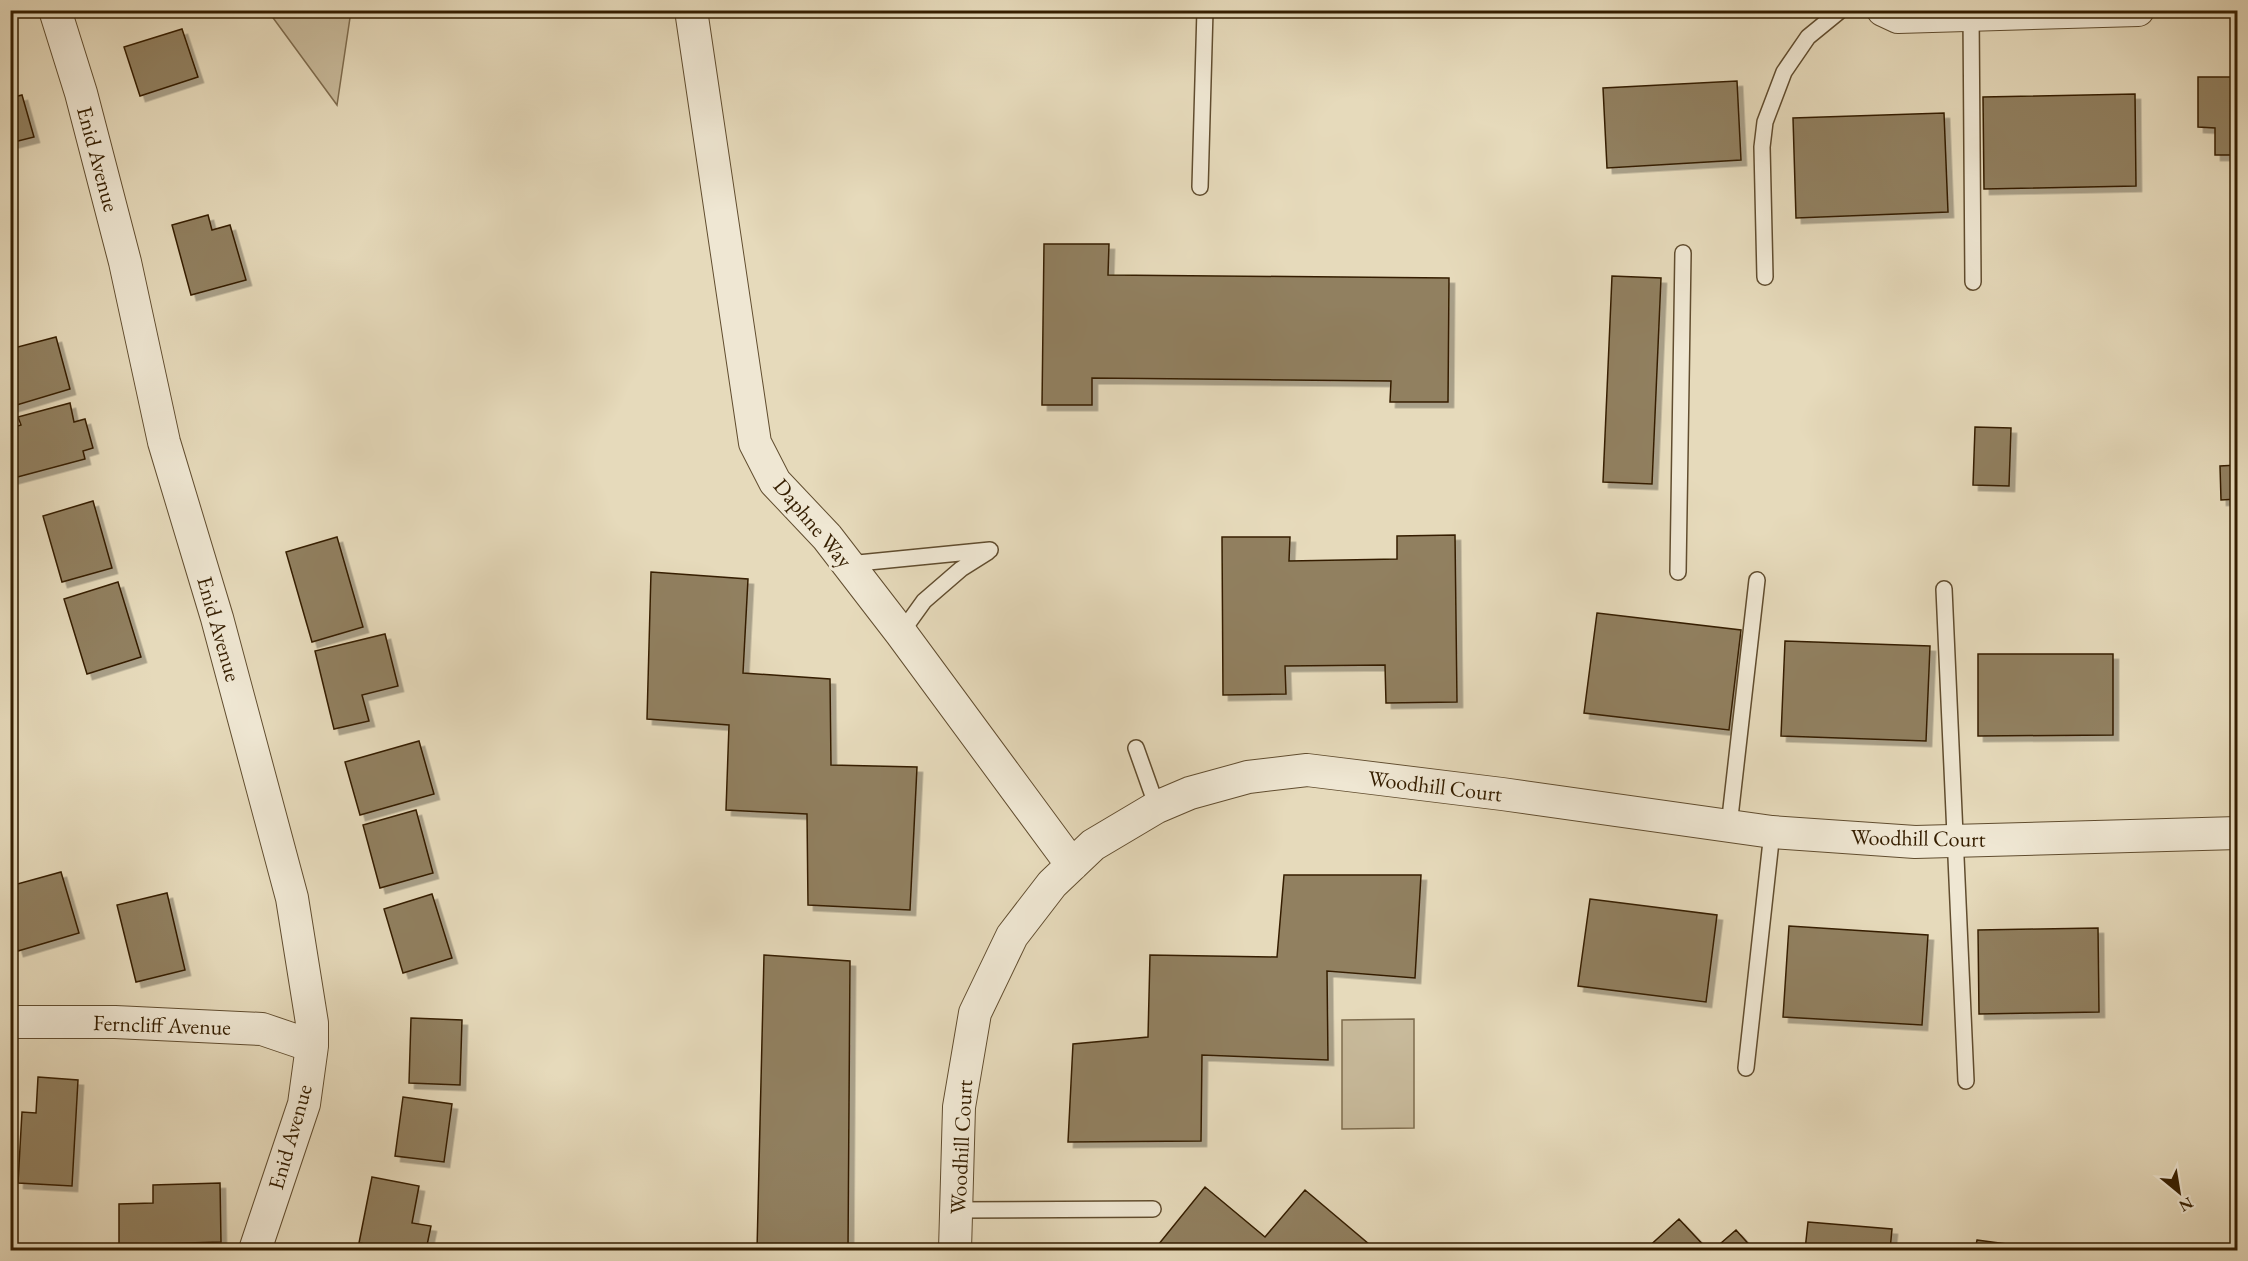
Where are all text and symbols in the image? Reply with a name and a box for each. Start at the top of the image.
street label: Enid Avenue [70,103,126,215]
street label: Daphne Way [767,472,859,574]
street label: Enid Avenue [190,573,248,685]
street label: Woodhill Court [1366,763,1504,809]
street label: Woodhill Court [1850,822,1986,854]
street label: Ferncliff Avenue [93,1008,232,1042]
street label: Woodhill Court [943,1079,979,1215]
street label: Enid Avenue [261,1081,319,1193]
north arrow [2149,1162,2209,1222]
text: N [2175,1192,2197,1217]

